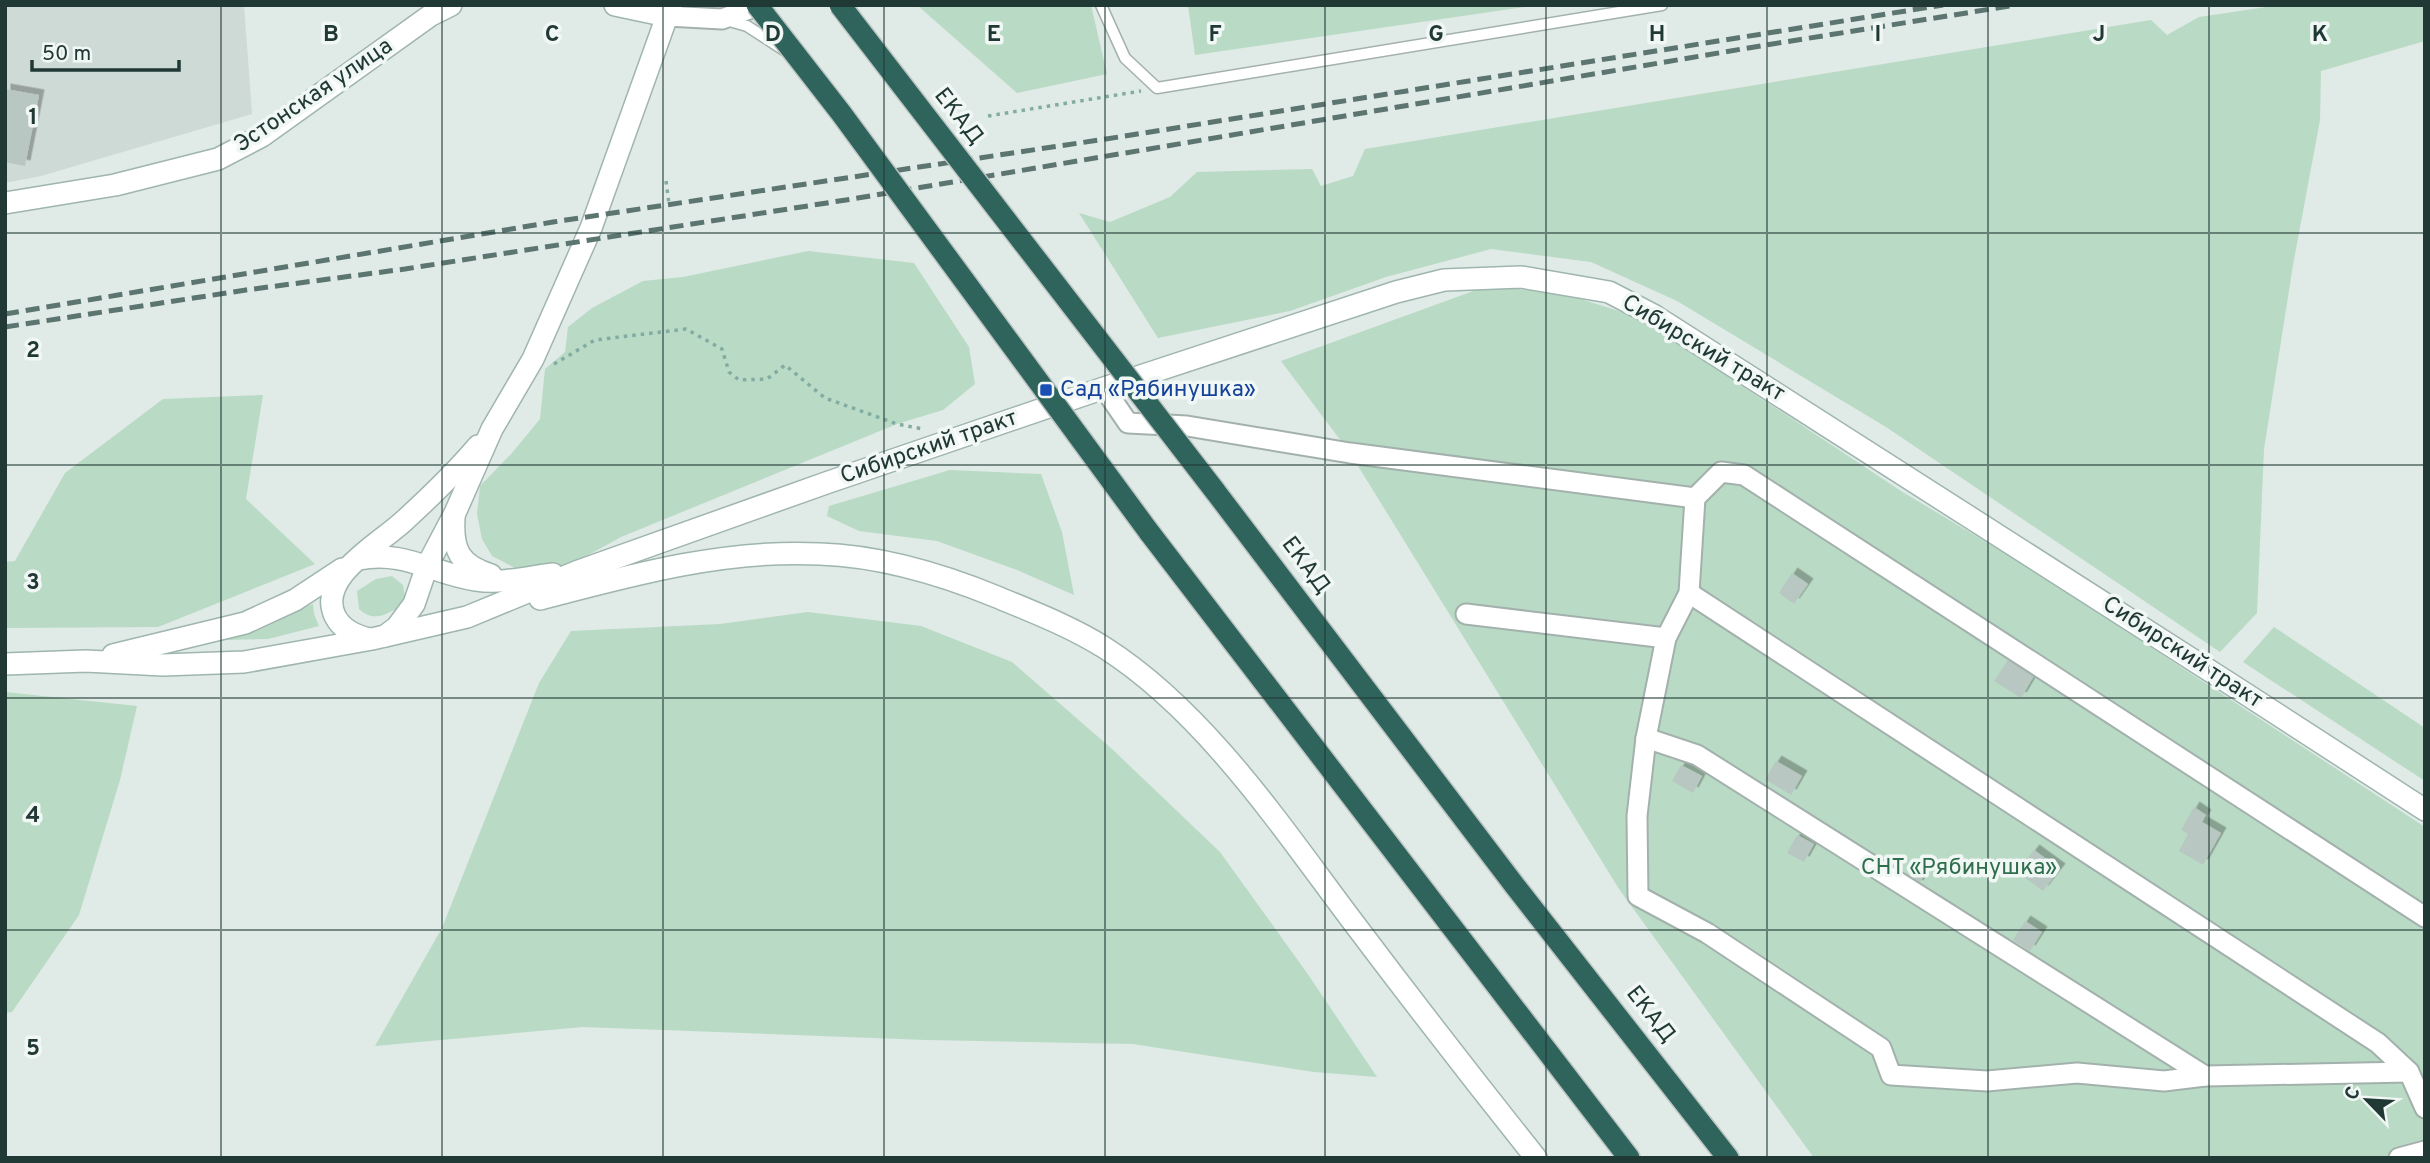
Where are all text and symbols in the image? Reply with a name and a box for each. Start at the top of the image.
text: B [323,21,339,50]
text: C [545,21,559,50]
text: D [765,21,781,50]
text: E [987,21,1001,50]
text: F [1208,21,1222,50]
text: G [1428,21,1444,50]
text: H [1649,21,1665,50]
text: I [1875,21,1881,50]
text: J [2093,21,2105,50]
text: K [2312,21,2328,50]
scale bar [32,28,178,72]
street label: Эстонская улица [229,32,399,160]
text: 50 m [42,41,91,68]
street label: ЕКАД [927,83,989,151]
text: 1 [28,104,38,133]
street label: Сибирский тракт [1616,289,1790,409]
text: 2 [26,337,40,366]
place label: Сад «Рябинушка» [1060,376,1256,405]
marker: Сад «Рябинушка» [1038,382,1054,398]
street label: Сибирский тракт [837,404,1021,492]
street label: ЕКАД [1274,531,1336,601]
text: 3 [26,569,40,598]
street label: Сибирский тракт [2096,590,2268,716]
text: 4 [26,802,40,831]
park label: СНТ «Рябинушка» [1861,854,2057,883]
street label: ЕКАД [1619,981,1681,1049]
text: 5 [26,1035,40,1064]
north arrow [2332,1065,2402,1135]
text: С [2340,1083,2367,1104]

